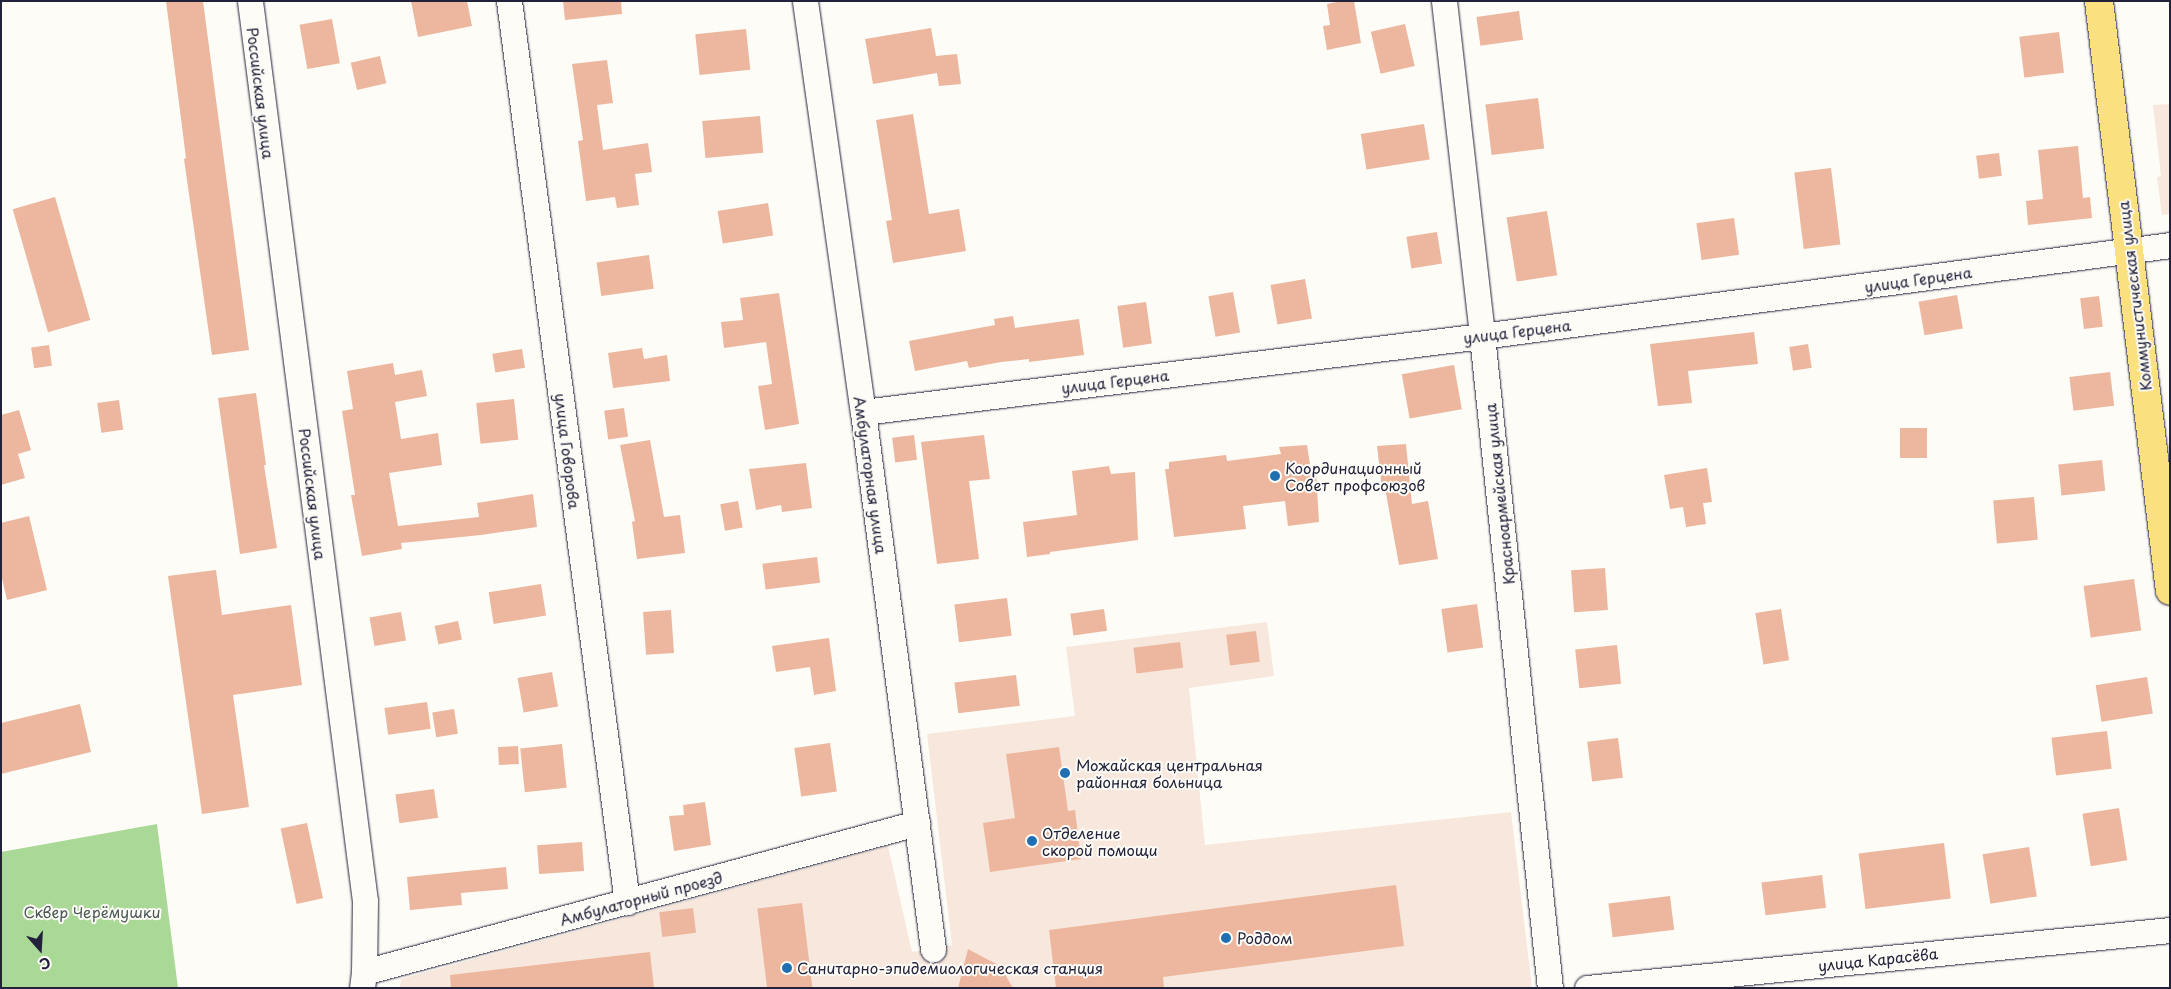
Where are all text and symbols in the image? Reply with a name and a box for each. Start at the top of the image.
street label: Российская улица [244,26,278,160]
street label: Коммунистическая улица [2113,200,2155,392]
street label: улица Герцена [1863,263,1973,295]
street label: улица Герцена [1462,315,1572,347]
street label: улица Герцена [1060,365,1170,397]
street label: улица Говорова [552,392,584,510]
street label: Амбулаторная улица [851,395,891,555]
street label: Красноармейская улица [1480,402,1518,586]
street label: Российская улица [296,427,330,561]
place label: Координационный Совет профсоюзов [1285,458,1425,493]
marker: Координационный Совет профсоюзов [1269,470,1281,482]
place label: Можайская центральная районная больница [1076,755,1263,790]
marker: Можайская центральная районная больница [1058,766,1072,780]
place label: Отделение скорой помощи [1042,823,1158,858]
marker: Отделение скорой помощи [1026,835,1038,847]
street label: Амбулаторный проезд [558,868,724,928]
park label: Сквер Черёмушки [23,903,161,921]
north arrow [15,924,65,974]
place label: Роддом [1237,929,1292,947]
marker: Роддом [1219,931,1233,945]
street label: улица Карасёва [1817,944,1939,974]
text: С [37,952,53,975]
place label: Санитарно-эпидемиологическая станция [797,959,1103,977]
marker: Санитарно-эпидемиологическая станция [781,962,793,974]

